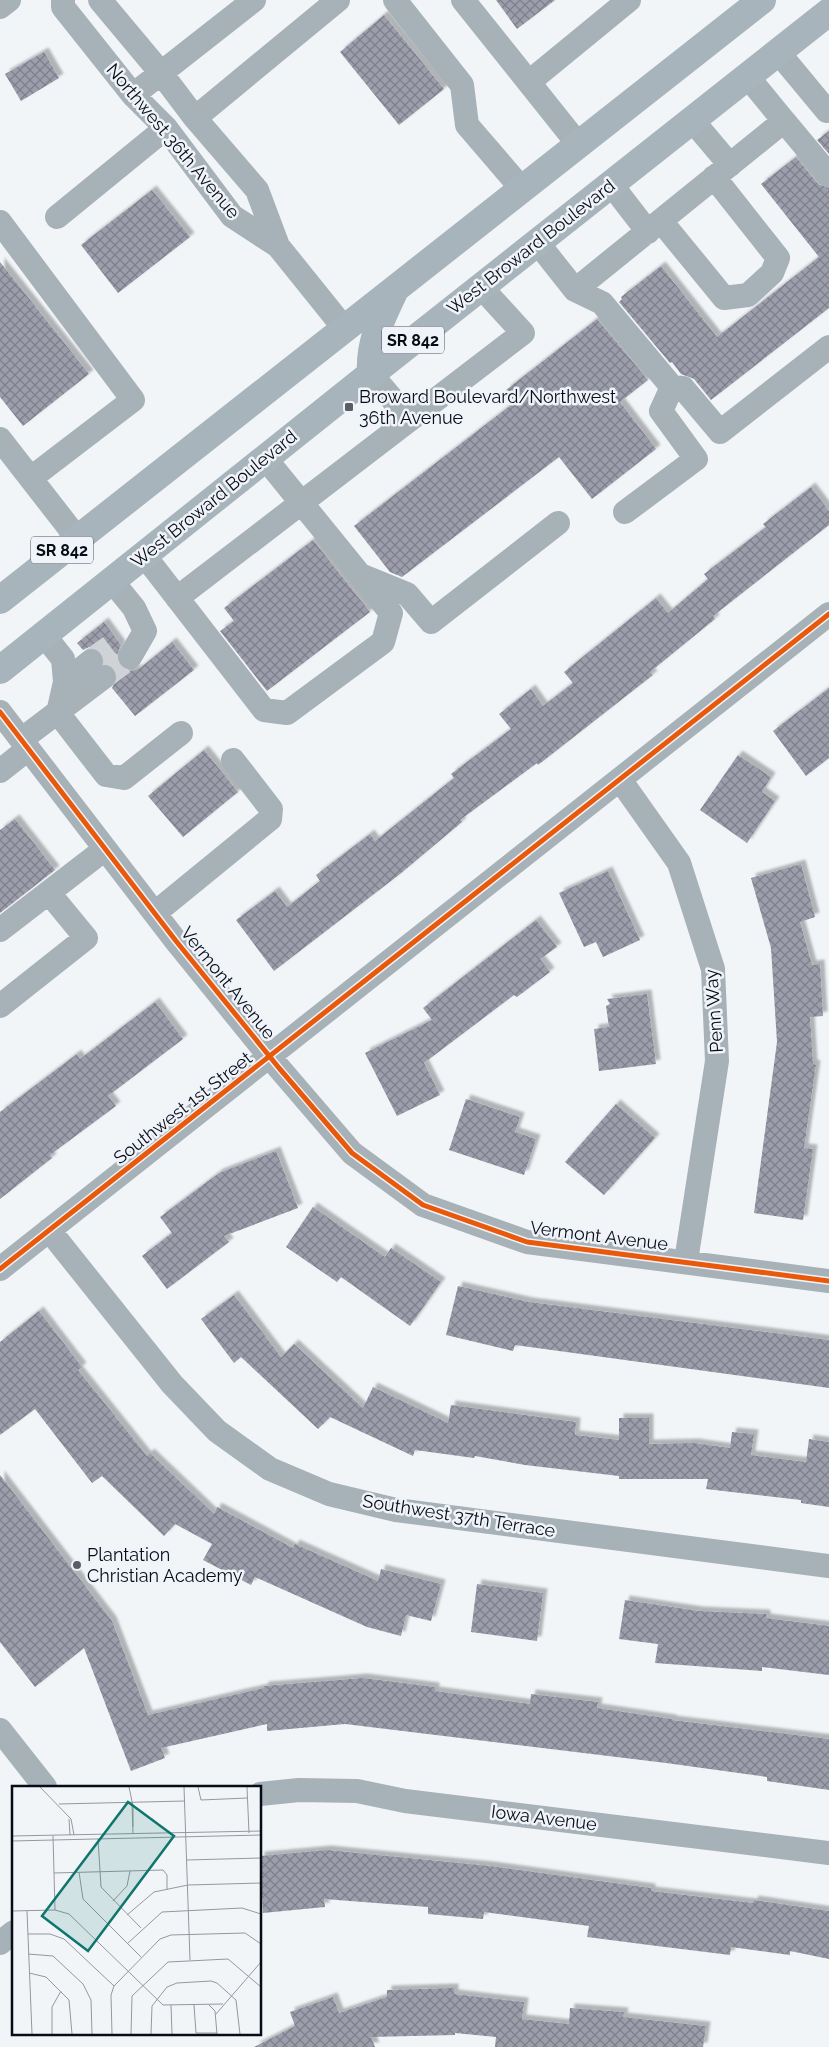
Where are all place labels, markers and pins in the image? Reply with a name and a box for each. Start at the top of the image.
place label: Broward Boulevard/Northwest 36th Avenue [359,386,616,428]
marker: Broward Boulevard/Northwest 36th Avenue [343,401,355,413]
place label: Plantation Christian Academy [87,1544,243,1586]
marker: Plantation Christian Academy [71,1559,83,1571]

